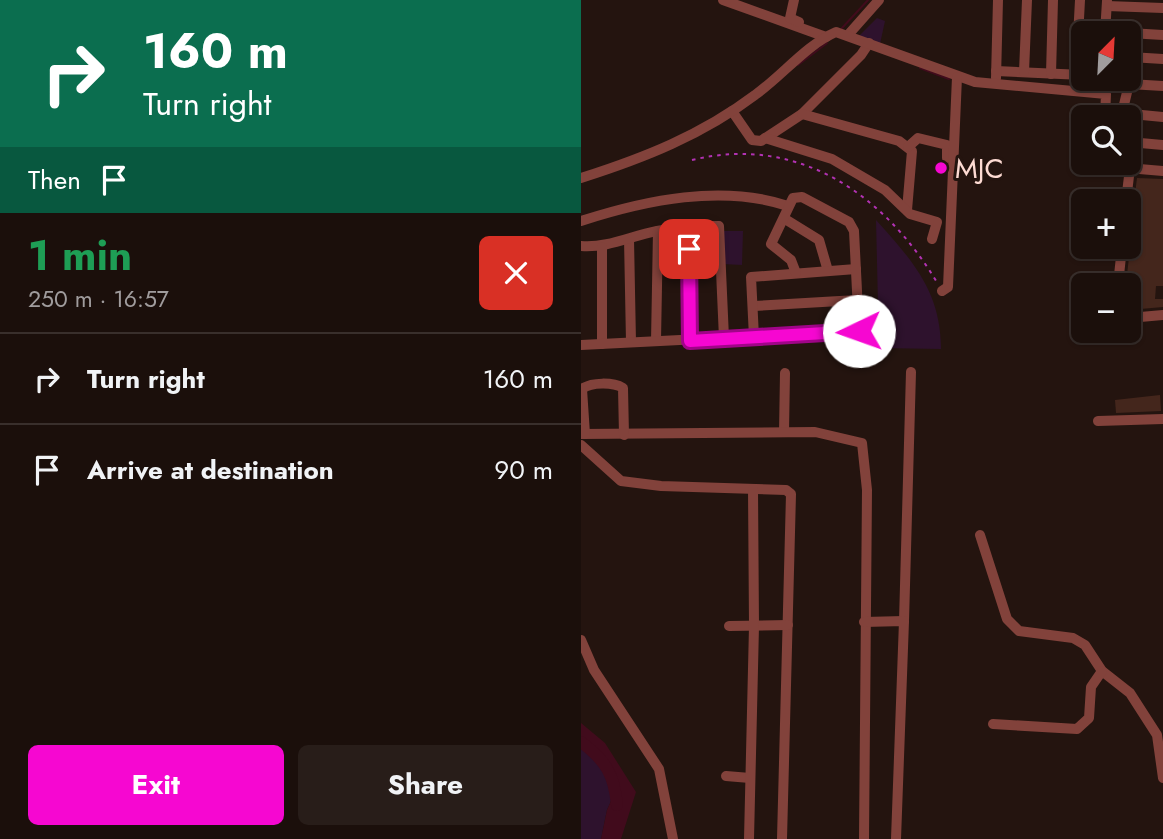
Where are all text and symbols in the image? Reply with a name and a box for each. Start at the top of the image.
text: 160 m [143,16,288,86]
north arrow [1071,21,1141,91]
map controls [1071,21,1141,343]
icon: right [28,28,119,119]
text: Turn right [143,81,272,127]
button: search [1071,105,1141,175]
place label: MJC [955,148,1004,189]
marker: MJC [933,160,949,176]
text: Then [28,161,81,199]
icon: arrive [95,161,133,199]
button: + [1071,189,1141,259]
pin [659,219,719,279]
text: 1 min [28,225,132,286]
icon: arrive [670,230,708,268]
button: close [479,236,553,310]
button: − [1071,273,1141,343]
text: 250 m · 16:57 [28,282,169,316]
position arrow [822,294,896,368]
icon: right [28,360,66,398]
text: Turn right [87,360,205,398]
text: 160 m [483,360,553,398]
icon: arrive [28,451,66,489]
text: Arrive at destination [87,451,334,489]
text: 90 m [494,451,553,489]
button: Exit [28,745,284,825]
button: Share [298,745,553,825]

